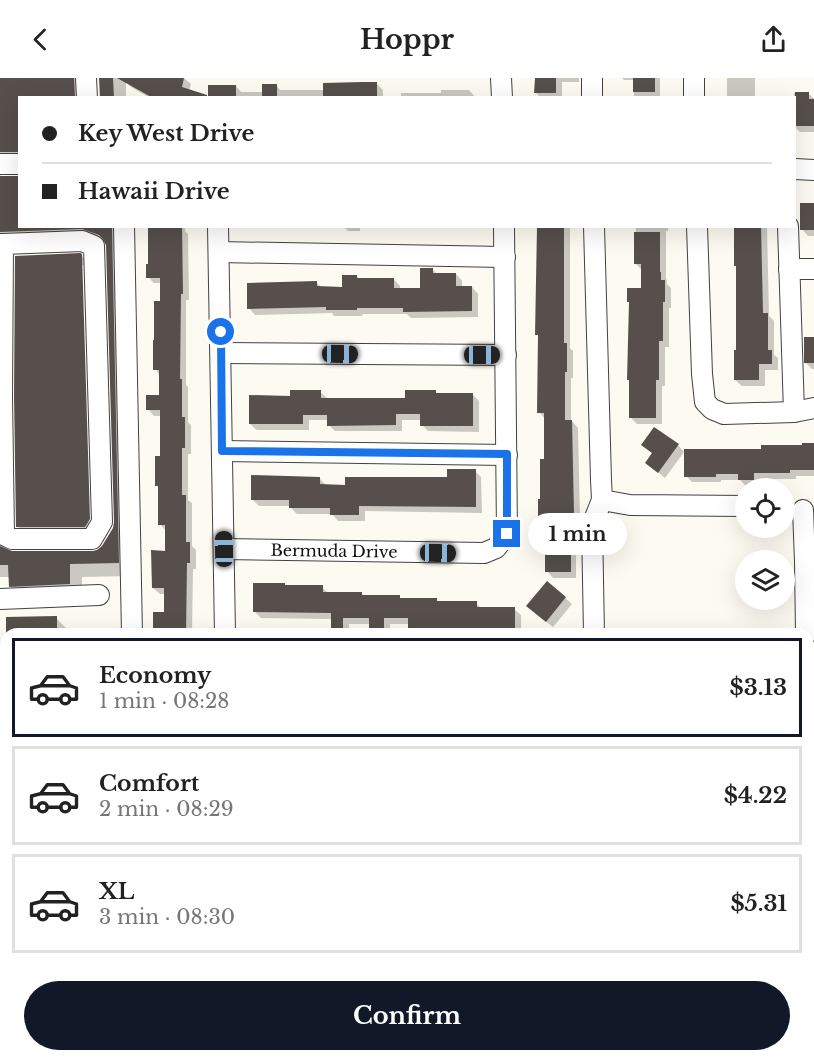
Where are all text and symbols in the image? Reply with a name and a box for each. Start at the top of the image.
icon: back [24,23,57,56]
text: Hoppr [360,23,454,56]
icon: share [757,23,790,56]
text: Key West Drive [78,120,254,147]
text: Hawaii Drive [78,178,230,205]
route start [207,318,234,345]
car [322,345,358,363]
car [464,346,500,364]
map controls [735,478,795,610]
button: locate [735,478,795,538]
callout: 1 min [528,513,627,555]
route end [493,520,520,547]
text: 1 min [549,522,606,546]
car [215,531,233,567]
street label: Bermuda Drive [270,540,398,562]
car [420,544,456,562]
button: layers [735,550,795,610]
icon: car [27,661,81,715]
text: Economy [99,662,211,689]
text: $3.13 [729,674,787,701]
text: 1 min · 08:28 [99,689,229,713]
icon: car [27,769,81,823]
text: Comfort [99,770,199,797]
text: $4.22 [724,782,787,809]
text: 2 min · 08:29 [99,797,234,821]
icon: car [27,877,81,931]
text: XL [99,878,134,905]
text: $5.31 [730,890,787,917]
text: 3 min · 08:30 [99,905,235,929]
button: Confirm [24,981,790,1050]

